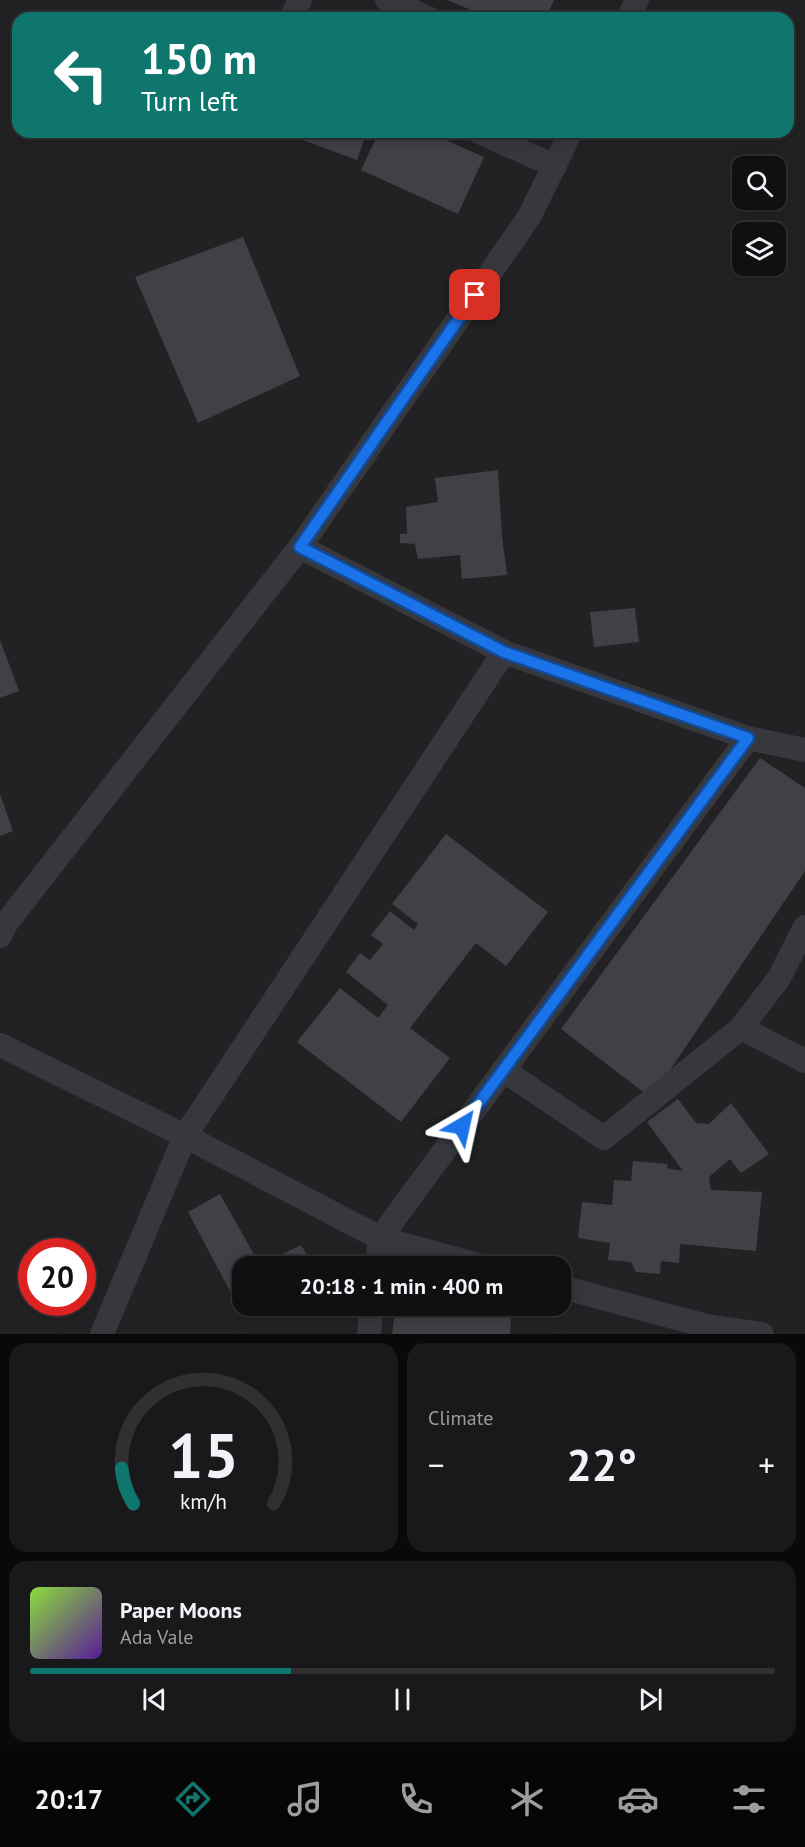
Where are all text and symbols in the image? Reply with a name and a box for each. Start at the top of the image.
text: 150 m [141,31,257,86]
icon: left [42,36,120,114]
text: Turn left [141,84,238,118]
map controls [732,156,786,276]
button: search [732,156,786,210]
button: layers [732,222,786,276]
pin [449,269,500,320]
icon: arrive [458,278,491,311]
position arrow [430,1094,494,1158]
speed limit sign: 20 [18,1238,96,1316]
text: 20:18 · 1 min · 400 m [300,1272,503,1300]
text: Climate [428,1405,494,1431]
text: 15 [168,1414,239,1495]
text: 22° [566,1435,637,1493]
text: − [428,1443,445,1486]
text: + [758,1443,775,1486]
text: km/h [180,1488,227,1516]
text: Paper Moons [120,1596,242,1624]
text: Ada Vale [120,1624,193,1650]
icon: previous [138,1683,171,1716]
icon: pause [386,1683,419,1716]
icon: next [634,1683,667,1716]
icon: directions [172,1778,214,1820]
icon: music [284,1778,326,1820]
icon: phone [395,1778,437,1820]
icon: climate [506,1778,548,1820]
icon: car [617,1778,659,1820]
icon: filters [728,1778,770,1820]
text: 20:17 [35,1782,103,1816]

